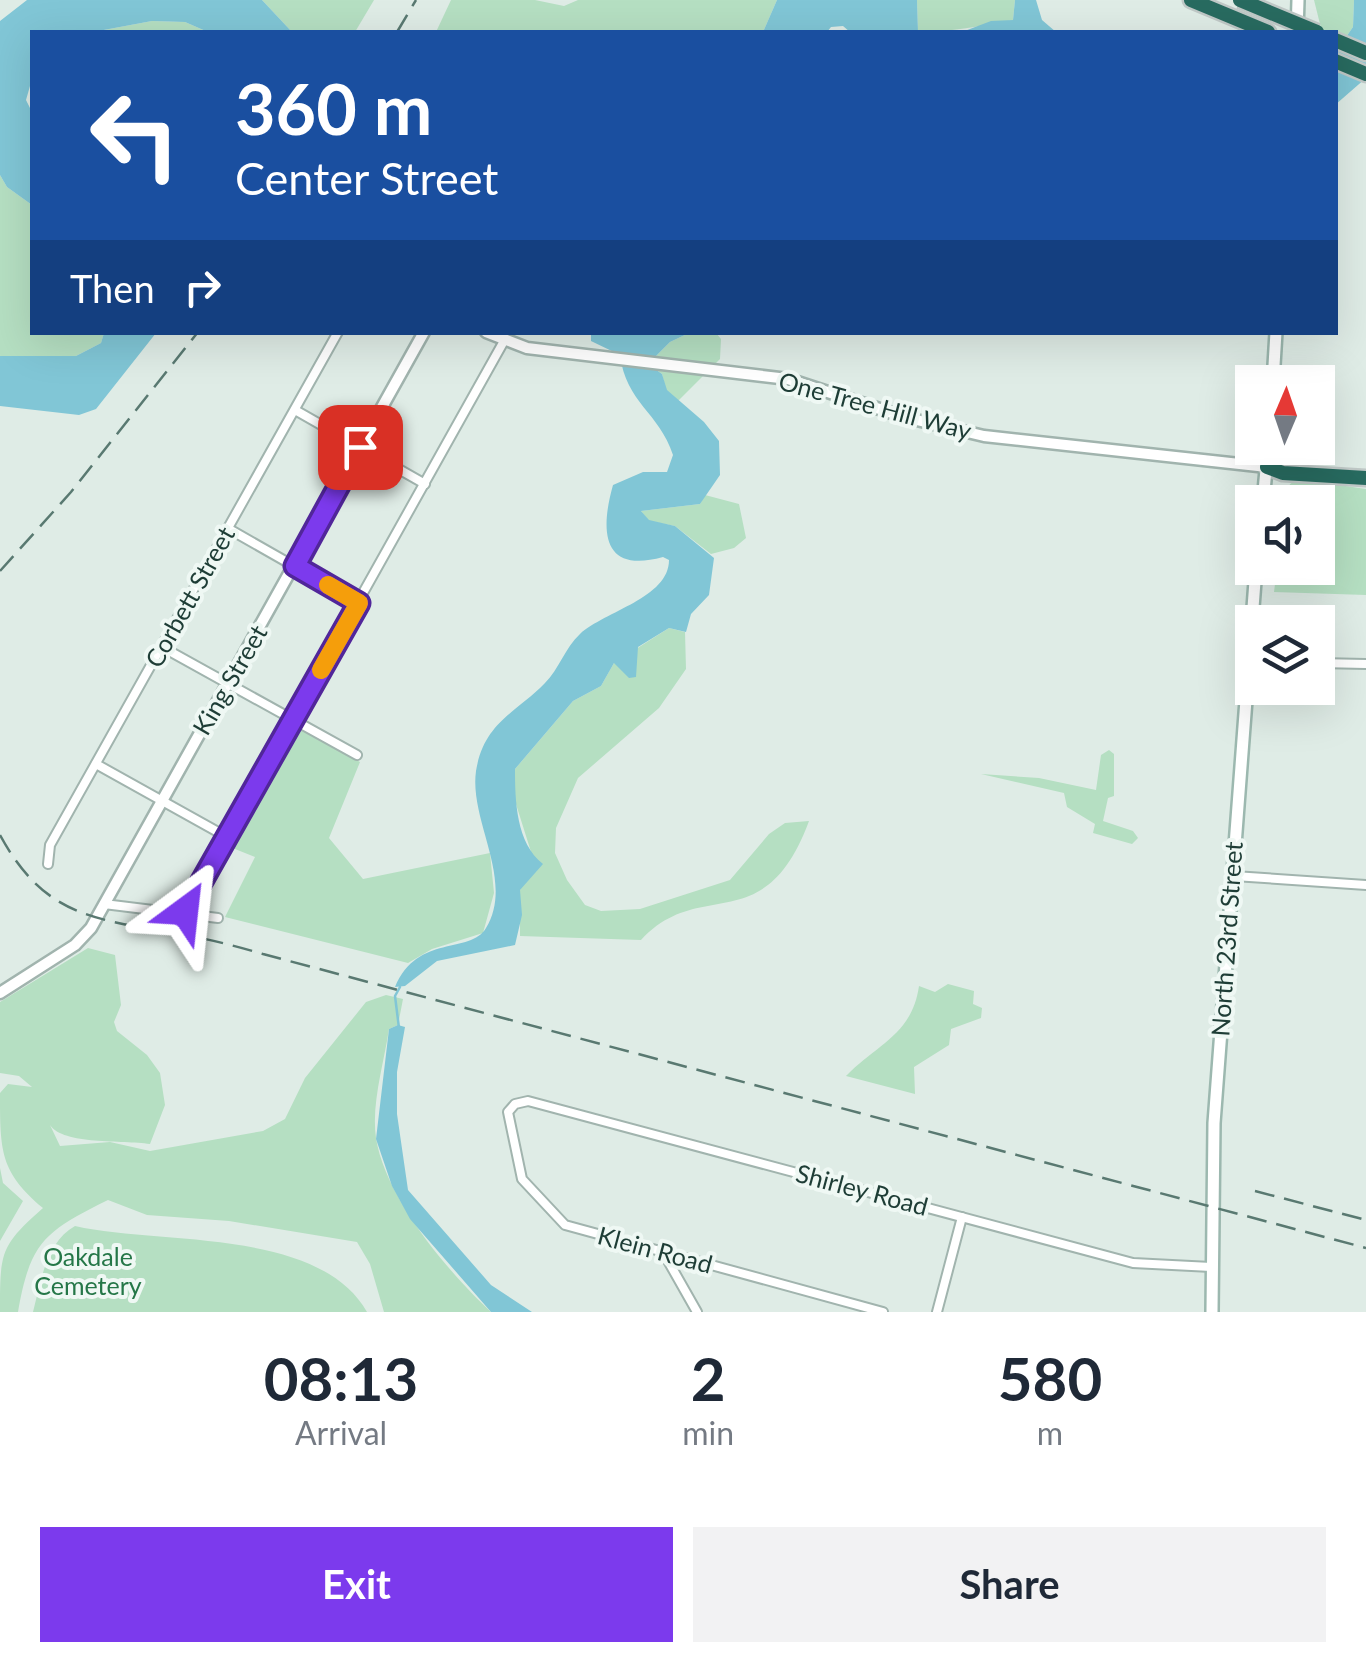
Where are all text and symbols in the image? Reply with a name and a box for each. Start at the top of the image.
text: 360 m [235,66,432,150]
icon: left [70,70,200,200]
text: Center Street [235,151,498,205]
icon: right [175,260,230,315]
text: Then [70,265,155,311]
street label: One Tree Hill Way [776,365,975,445]
north arrow [1235,365,1335,465]
map controls [1235,365,1335,705]
pin [318,405,403,490]
icon: arrive [333,420,388,475]
button: sound [1235,485,1335,585]
street label: Corbett Street [138,521,240,672]
button: layers [1235,605,1335,705]
street label: King Street [186,619,273,740]
street label: North 23rd Street [1204,841,1248,1037]
position arrow [133,859,237,963]
street label: Shirley Road [793,1157,931,1221]
street label: Klein Road [595,1219,716,1279]
park label: Oakdale Cemetery [34,1241,142,1300]
text: 08:13 [264,1342,418,1414]
text: 2 [691,1342,726,1414]
text: 580 [998,1342,1102,1414]
text: Arrival [295,1413,387,1452]
text: min [682,1413,734,1452]
text: m [1037,1413,1063,1452]
button: Exit [40,1527,673,1642]
button: Share [693,1527,1326,1642]

